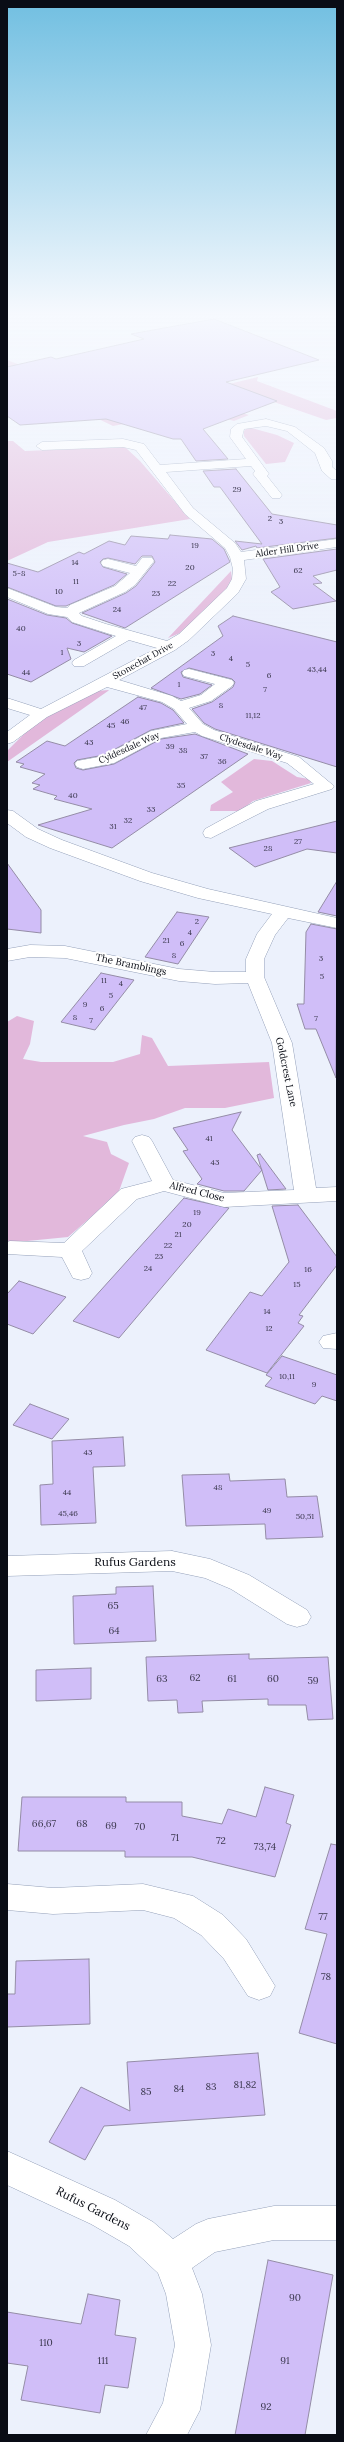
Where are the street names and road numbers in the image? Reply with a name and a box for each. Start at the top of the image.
street label: Alder Hill Drive [255,540,319,560]
street label: Stonechat Drive [111,640,175,682]
street label: Cyldesdale Way [97,730,161,766]
street label: Clydesdale Way [218,732,284,762]
street label: The Bramblings [94,952,168,978]
street label: Goldcrest Lane [273,1036,299,1108]
street label: Alfred Close [168,1179,226,1205]
street label: Rufus Gardens [94,1556,176,1570]
street label: Rufus Gardens [53,2184,133,2234]

